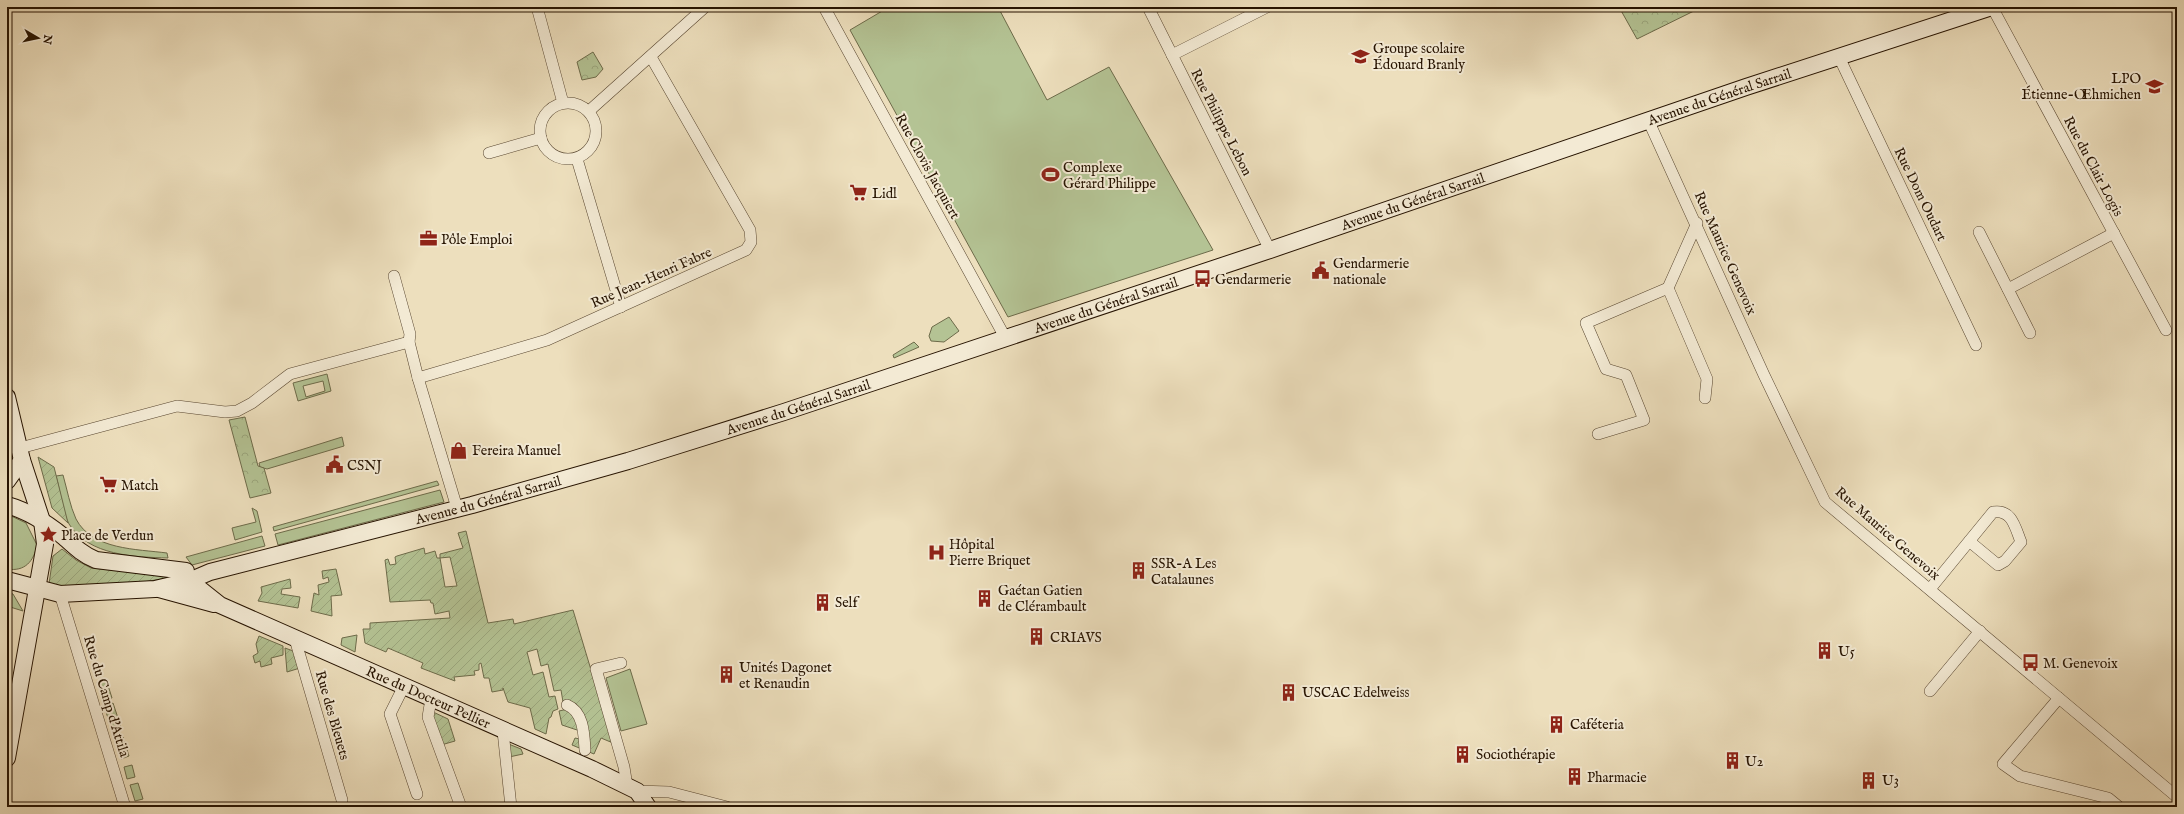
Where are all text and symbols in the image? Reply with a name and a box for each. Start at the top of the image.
north arrow [18,18,58,58]
text: N [39,33,55,46]
place label: Groupe scolaire Édouard Branly [1373,40,1465,74]
school or university icon: Groupe scolaire Édouard Branly [1350,46,1370,66]
street label: Avenue du Général Sarrail [1645,65,1794,130]
street label: Rue Philippe Lebon [1186,66,1256,179]
place label: LPO Étienne-Œhmichen [2021,70,2142,104]
school or university icon: LPO Étienne-Œhmichen [2144,76,2164,96]
street label: Rue Clovis Jacquiert [891,110,964,223]
street label: Rue du Clair Logis [2059,113,2127,220]
street label: Rue Dom Oudart [1890,145,1951,245]
place label: Complexe Gérard Philippe [1063,159,1156,193]
sports icon: Complexe Gérard Philippe [1040,165,1060,185]
street label: Avenue du Général Sarrail [1338,169,1487,235]
supermarket icon: Lidl [849,183,869,203]
place label: Lidl [872,185,897,203]
street label: Rue Maurice Genevoix [1690,189,1761,318]
office icon: Pôle Emploi [418,229,438,249]
place label: Pôle Emploi [441,231,513,249]
street label: Rue Jean-Henri Fabre [588,243,715,313]
place label: Gendarmerie nationale [1333,255,1410,289]
public building icon: Gendarmerie nationale [1310,261,1330,281]
bus stop icon: Gendarmerie [1192,269,1212,289]
place label: Gendarmerie [1215,271,1292,289]
street label: Avenue du Général Sarrail [1031,273,1181,338]
street label: Avenue du Général Sarrail [723,376,873,440]
shop icon: Fereira Manuel [449,440,469,460]
place label: Fereira Manuel [472,442,561,460]
public building icon: CSNJ [324,455,344,475]
place label: CSNJ [347,457,382,475]
street label: Avenue du Général Sarrail [412,472,563,529]
supermarket icon: Match [98,475,118,495]
place label: Match [121,477,159,495]
street label: Rue Maurice Genevoix [1831,483,1944,585]
place icon: Place de Verdun [38,525,58,545]
place label: Place de Verdun [61,527,154,545]
place label: Hôpital Pierre Briquet [949,536,1031,570]
hospital icon: Hôpital Pierre Briquet [926,542,946,562]
place label: SSR-A Les Catalaunes [1151,555,1216,589]
building icon: SSR-A Les Catalaunes [1128,561,1148,581]
place label: Gaétan Gatien de Clérambault [998,582,1087,616]
building icon: Gaétan Gatien de Clérambault [975,588,995,608]
building icon: Self [812,592,832,612]
place label: Self [835,594,860,612]
building icon: CRIAVS [1027,627,1047,647]
place label: CRIAVS [1050,629,1102,647]
street label: Rue du Camp d'Attila [79,633,133,760]
building icon: U5 [1815,641,1835,661]
place label: U5 [1838,643,1855,661]
bus stop icon: M. Genevoix [2020,653,2040,673]
place label: M. Genevoix [2043,655,2118,673]
place label: Unités Dagonet et Renaudin [739,659,832,693]
street label: Rue du Docteur Pellier [363,663,493,733]
building icon: Unités Dagonet et Renaudin [716,665,736,685]
street label: Rue des Bleuets [311,669,353,762]
building icon: USCAC Edelweiss [1279,682,1299,702]
place label: USCAC Edelweiss [1302,684,1410,702]
building icon: Caféteria [1547,714,1567,734]
place label: Caféteria [1570,716,1625,734]
building icon: Sociothérapie [1453,744,1473,764]
place label: Sociothérapie [1476,746,1556,764]
building icon: U2 [1722,751,1742,771]
place label: U2 [1745,753,1764,771]
building icon: Pharmacie [1564,767,1584,787]
place label: Pharmacie [1587,769,1647,787]
building icon: U3 [1859,770,1879,790]
place label: U3 [1882,772,1899,790]

